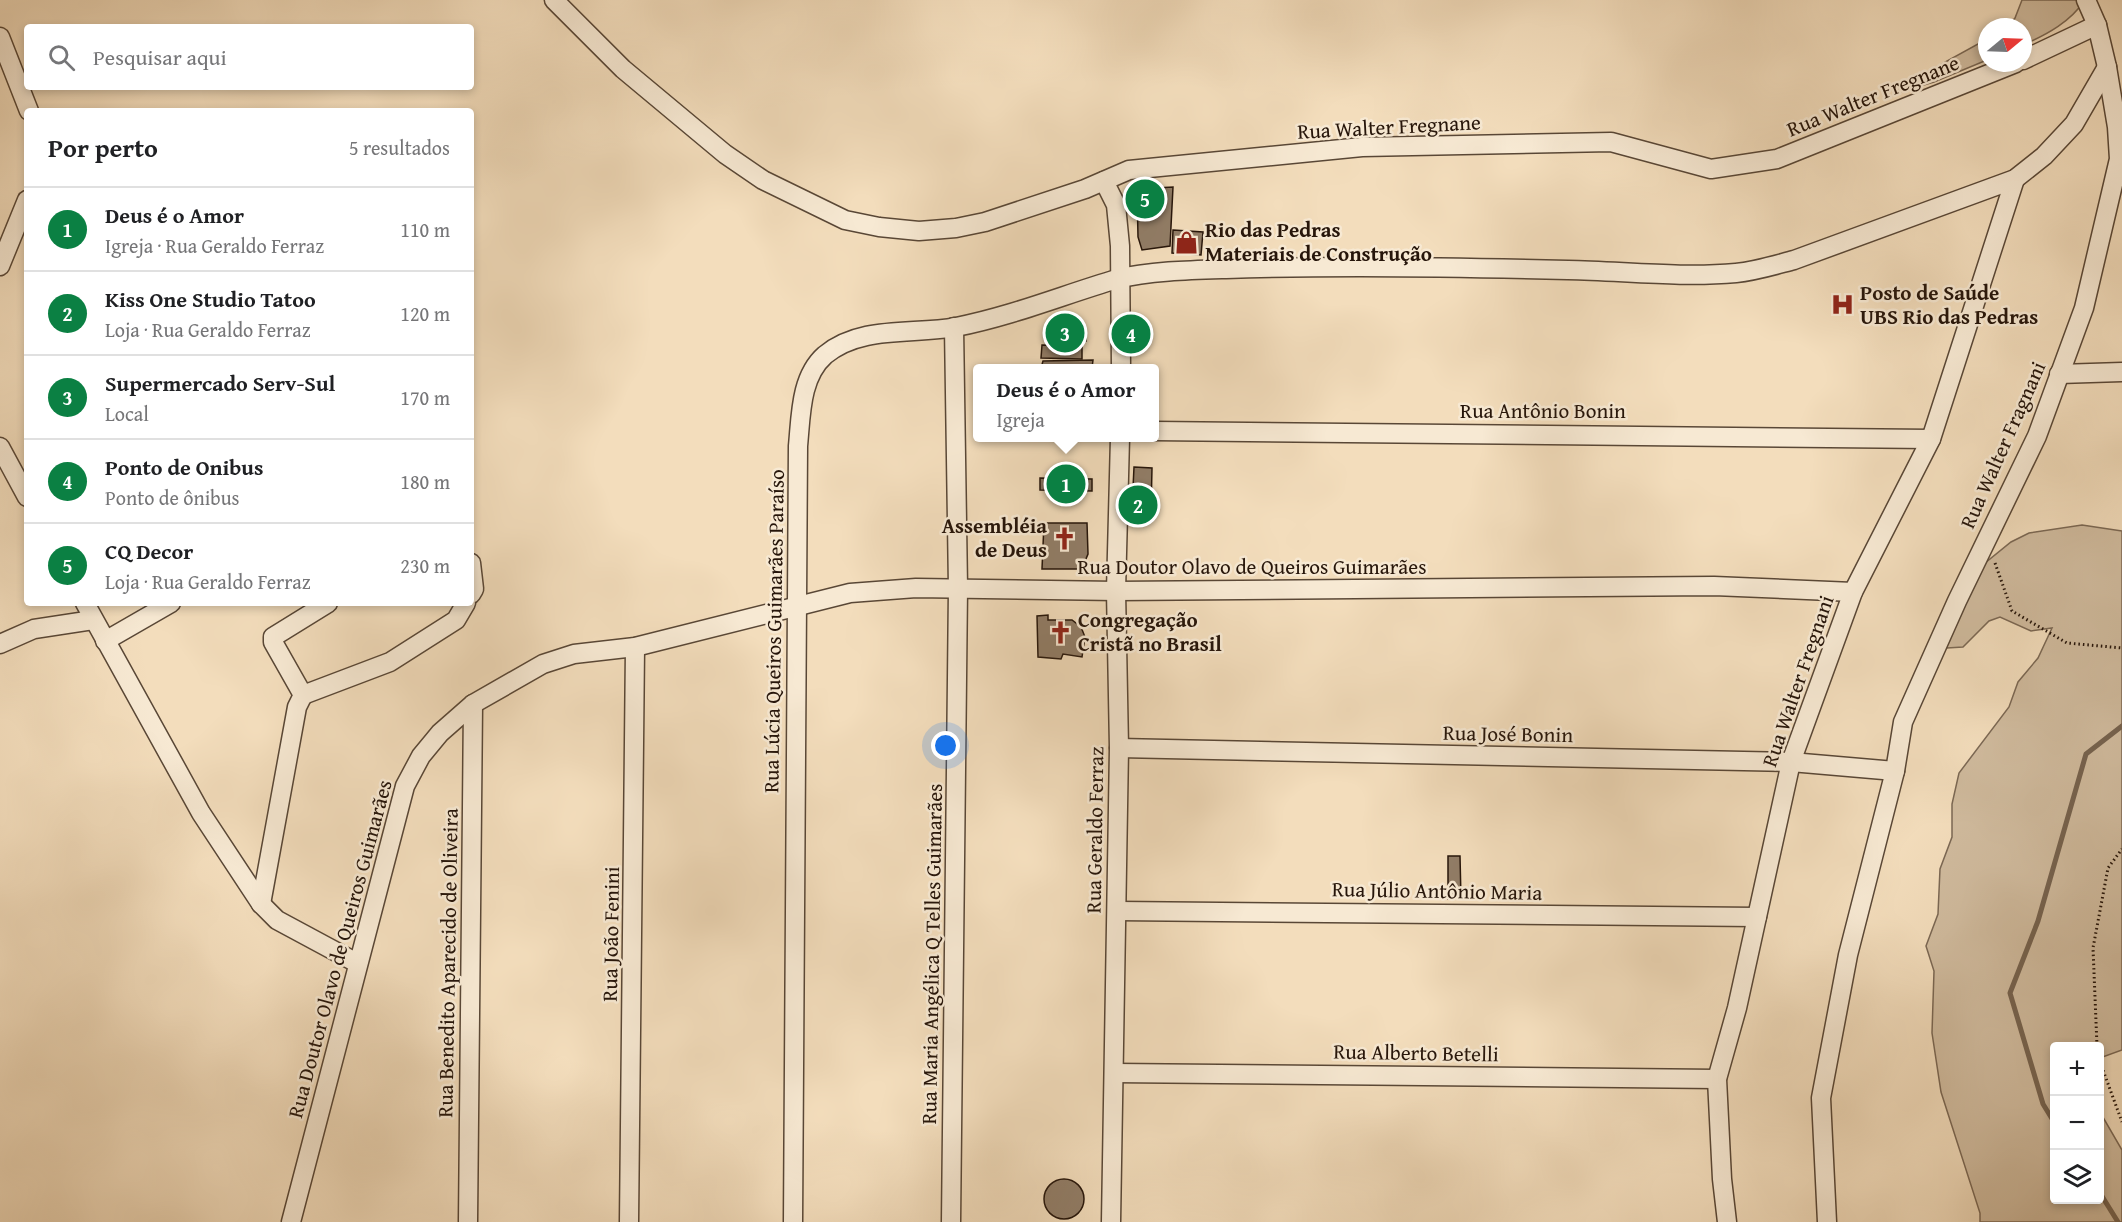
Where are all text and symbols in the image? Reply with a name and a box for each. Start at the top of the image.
north arrow [1978,18,2032,72]
search box [24,24,474,90]
icon: search [45,41,78,74]
text: Pesquisar aqui [93,41,227,73]
street label: Rua Walter Fregnane [1782,47,1964,144]
street label: Rua Walter Fregnane [1296,106,1482,147]
text: Por perto [48,128,158,167]
text: 5 resultados [349,133,450,162]
pin: 5 [1126,176,1164,222]
text: Deus é o Amor [105,199,244,231]
place label: Rio das Pedras Materiais de Construção [1205,214,1432,269]
text: 1 [62,215,73,244]
text: 110 m [400,215,450,244]
shop icon: Rio das Pedras Materiais de Construção [1174,229,1200,255]
text: Igreja · Rua Geraldo Ferraz [105,231,324,260]
place label: Posto de Saúde UBS Rio das Pedras [1860,277,2038,332]
text: Kiss One Studio Tatoo [105,283,316,315]
hospital icon: Posto de Saúde UBS Rio das Pedras [1829,292,1855,318]
text: 2 [62,299,73,328]
text: 120 m [400,299,450,328]
pin: 3 [1046,310,1084,356]
pin: 4 [1112,312,1150,356]
text: Loja · Rua Geraldo Ferraz [105,315,311,344]
street label: Rua Walter Fragnani [1952,356,2053,533]
popup [973,364,1159,442]
text: Supermercado Serv-Sul [105,367,335,399]
text: Deus é o Amor [997,373,1136,405]
text: 3 [62,383,73,412]
text: 170 m [400,383,450,412]
street label: Rua Antônio Bonin [1460,395,1626,426]
text: Local [105,399,149,428]
text: Igreja [997,405,1045,434]
text: Ponto de Onibus [105,451,263,483]
pin: 1 [1046,462,1086,506]
text: 4 [62,467,73,496]
text: 180 m [400,467,450,496]
street label: Rua Lúcia Queiros Guimarães Paraíso [755,469,792,793]
pin: 2 [1118,482,1158,528]
text: Ponto de ônibus [105,483,239,512]
place label: Assembléia de Deus [942,510,1047,565]
church icon: Assembléia de Deus [1052,525,1078,551]
text: CQ Decor [105,535,193,567]
text: 5 [62,551,73,580]
text: 230 m [400,551,450,580]
street label: Rua Doutor Olavo de Queiros Guimarães [1078,551,1426,582]
text: Loja · Rua Geraldo Ferraz [105,567,311,596]
street label: Rua Walter Fregnani [1754,591,1841,771]
place label: Congregação Cristã no Brasil [1078,604,1222,659]
church icon: Congregação Cristã no Brasil [1047,619,1073,645]
street label: Rua José Bonin [1443,717,1574,750]
your location [931,731,960,760]
street label: Rua Geraldo Ferraz [1078,746,1111,914]
street label: Rua Doutor Olavo de Queiros Guimarães [279,776,400,1121]
street label: Rua Maria Angélica Q Telles Guimarães [913,783,950,1125]
street label: Rua Benedito Aparecido de Oliveira [429,808,466,1118]
street label: Rua João Fenini [594,866,627,1002]
street label: Rua Júlio Antônio Maria [1332,873,1543,908]
street label: Rua Alberto Betelli [1333,1036,1499,1069]
map controls [2050,1042,2104,1204]
button: + [2050,1042,2104,1096]
button: − [2050,1096,2104,1150]
button: layers [2050,1150,2104,1204]

